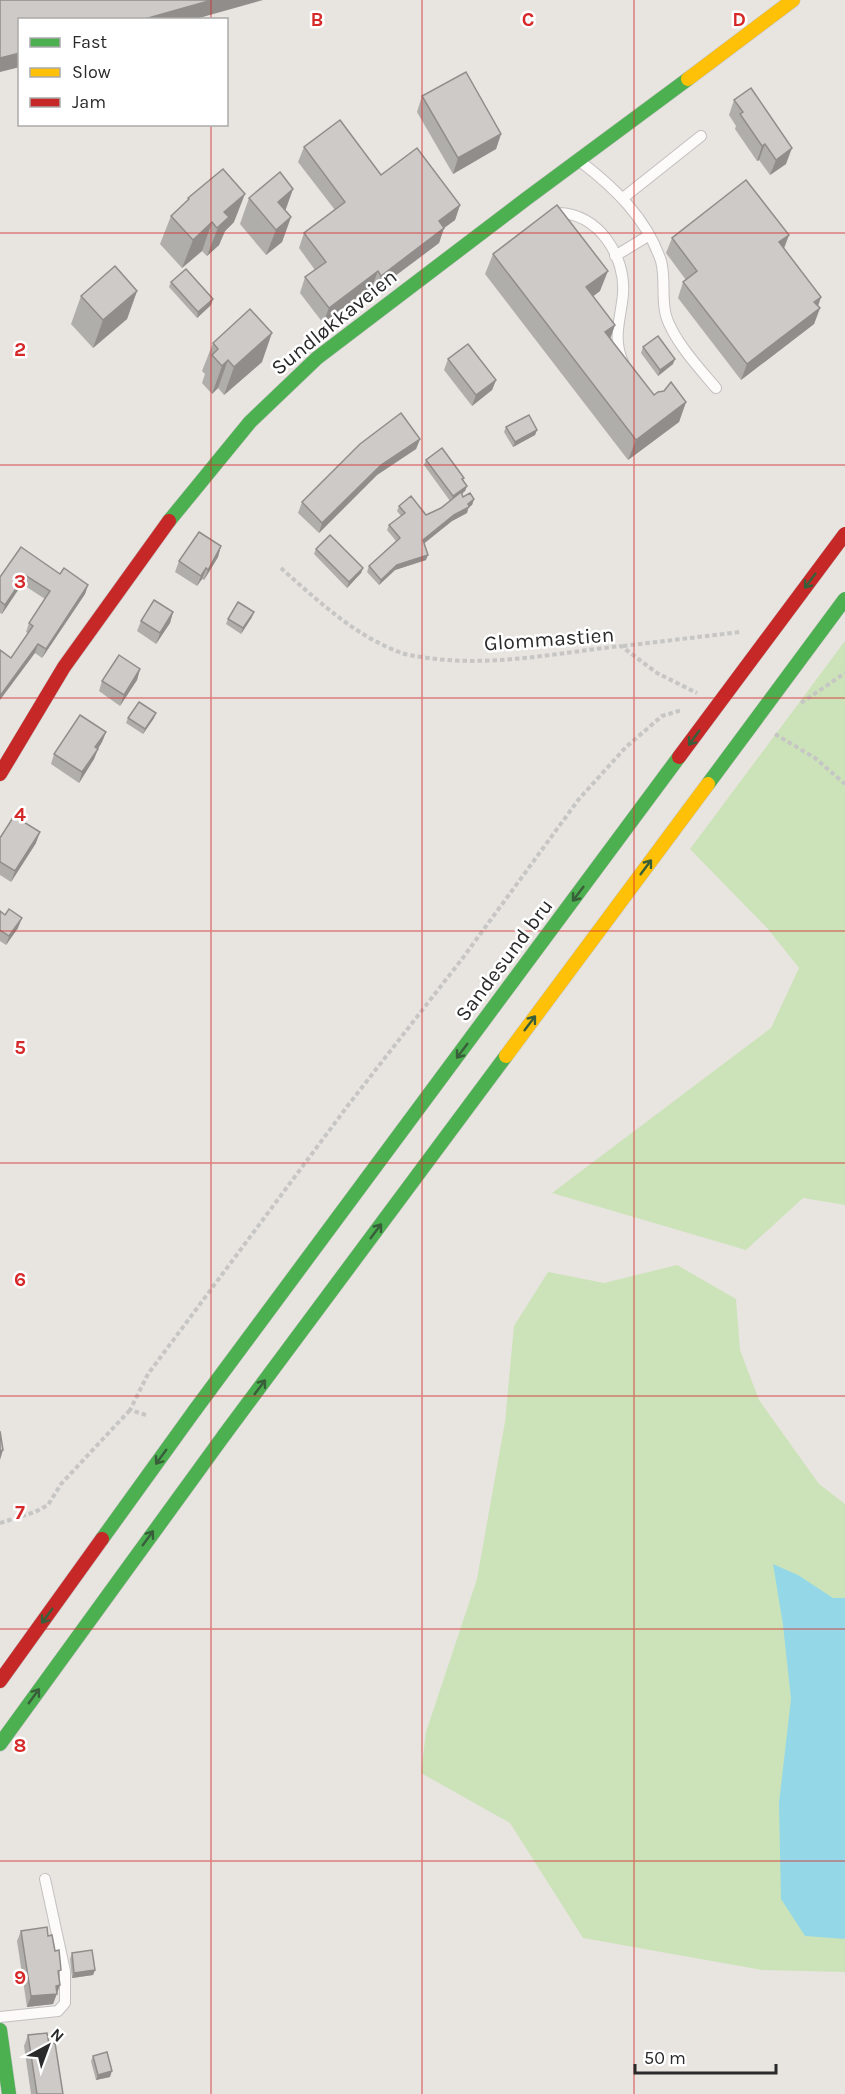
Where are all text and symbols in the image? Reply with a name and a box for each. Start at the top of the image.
text: B [311,8,323,31]
text: C [522,8,534,31]
text: D [732,8,746,31]
legend [18,18,228,126]
text: Fast [72,31,107,53]
text: Slow [72,61,111,83]
text: Jam [72,91,106,113]
street label: Sundløkkaveien [267,264,401,380]
text: 2 [14,338,26,361]
text: 3 [14,570,26,593]
one-way arrow [804,573,817,589]
street label: Glommastien [483,622,615,656]
one-way arrow [688,729,700,745]
text: 4 [14,803,26,826]
one-way arrow [640,859,652,875]
one-way arrow [572,886,584,902]
street label: Sandesund bru [450,894,558,1026]
one-way arrow [524,1016,536,1032]
text: 5 [14,1036,26,1059]
one-way arrow [456,1043,468,1059]
one-way arrow [370,1223,383,1239]
text: 6 [14,1268,26,1291]
one-way arrow [253,1379,266,1395]
one-way arrow [154,1449,167,1465]
text: 7 [15,1501,25,1524]
one-way arrow [142,1531,154,1547]
one-way arrow [40,1607,53,1623]
one-way arrow [28,1688,40,1705]
text: 8 [14,1734,26,1757]
text: 9 [14,1966,26,1989]
north arrow [18,2016,78,2076]
text: N [47,2024,68,2046]
scale bar [635,2037,776,2075]
text: 50 m [644,2047,686,2069]

